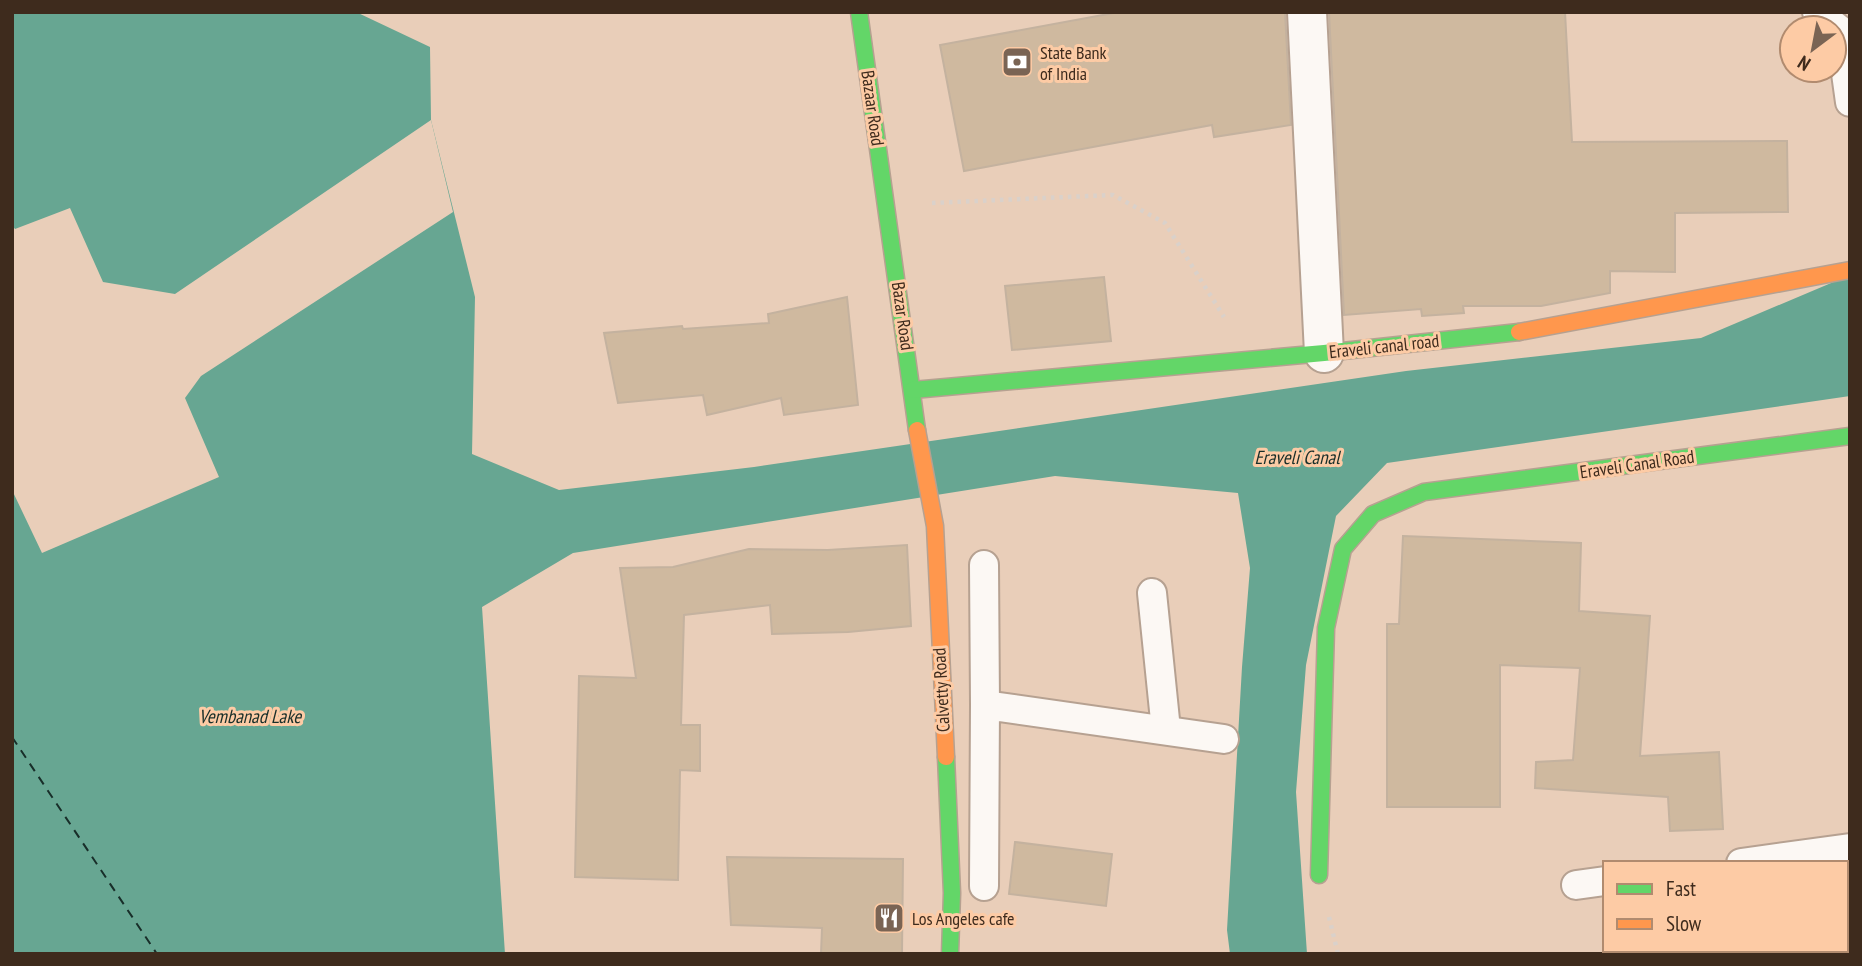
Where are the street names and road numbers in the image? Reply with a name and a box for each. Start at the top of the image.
street label: Bazaar Road [856,69,890,147]
street label: Bazar Road [887,280,919,352]
street label: Eraveli canal road [1328,329,1440,363]
street label: Eraveli Canal Road [1578,445,1696,483]
street label: Calvetty Road [927,647,955,733]

